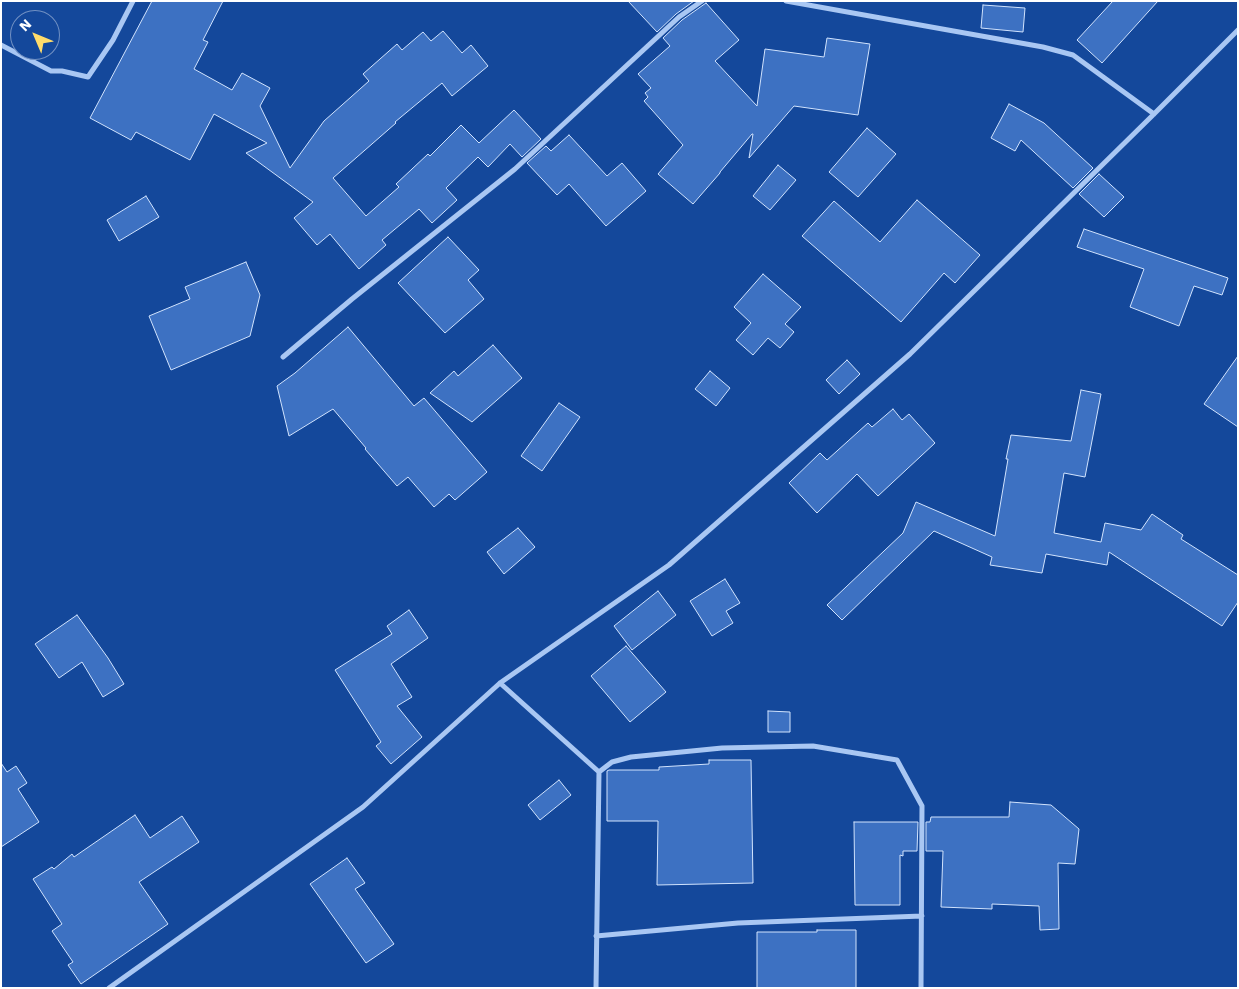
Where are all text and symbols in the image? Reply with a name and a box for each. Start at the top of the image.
north arrow [10,10,60,60]
text: N [16,16,34,34]

